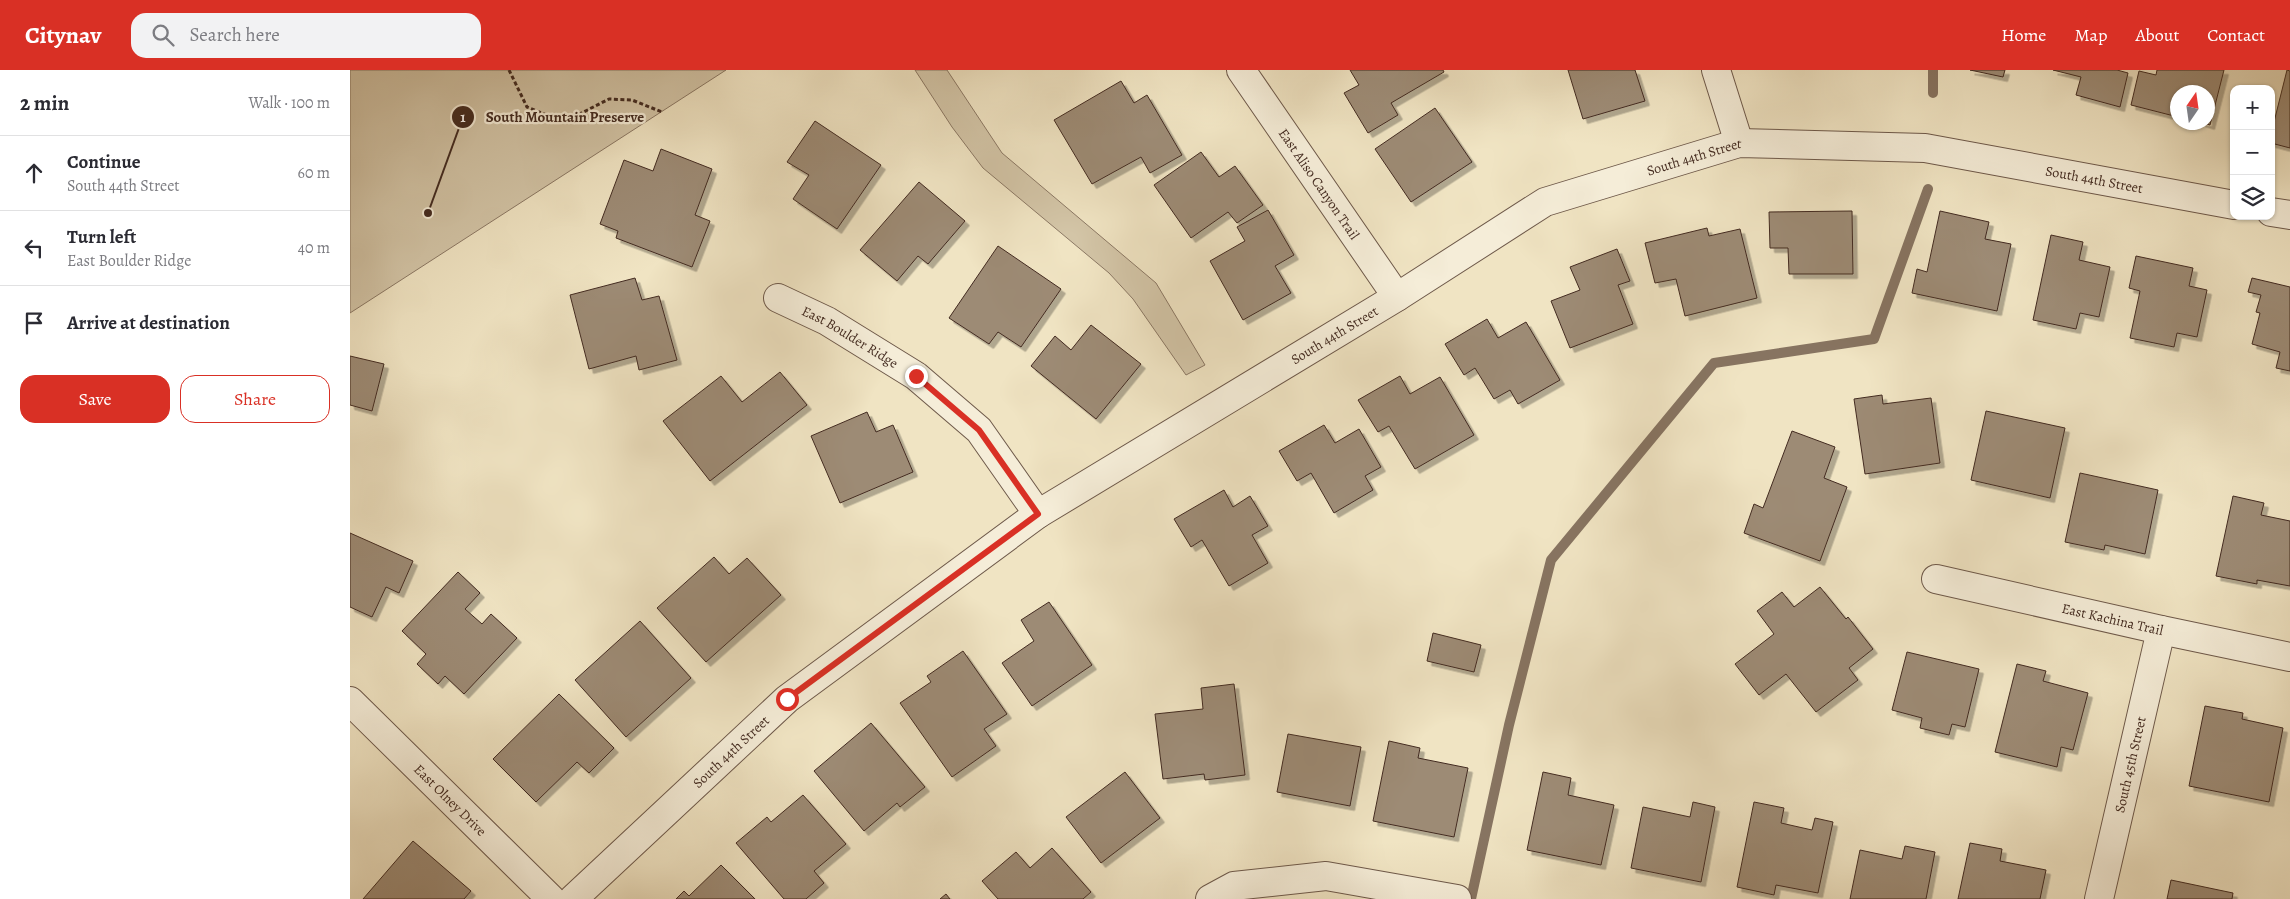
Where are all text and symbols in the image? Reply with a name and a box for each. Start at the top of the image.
search box [131,13,481,58]
text: Citynav [25,19,101,51]
icon: search [149,21,177,49]
text: Search here [189,22,280,48]
text: Home [2001,23,2046,47]
text: Map [2074,23,2107,47]
text: About [2135,23,2179,47]
text: Contact [2207,23,2265,47]
north arrow [2170,85,2215,130]
map controls [2230,85,2275,220]
button: + [2230,85,2275,130]
text: 2 min [20,89,69,117]
text: Walk · 100 m [249,92,330,114]
callout: South Mountain Preserve [450,102,654,132]
text: 1 [460,107,466,127]
text: South Mountain Preserve [486,107,644,127]
street label: East Aliso Canyon Trail [1274,125,1364,244]
button: − [2230,130,2275,175]
street label: South 44th Street [1644,134,1742,181]
text: Continue [67,149,141,175]
icon: ahead [20,159,48,187]
street label: South 44th Street [2044,161,2145,198]
text: 60 m [298,162,330,184]
text: South 44th Street [67,175,180,197]
button: layers [2230,175,2275,220]
text: Turn left [67,224,136,250]
icon: left [20,234,48,262]
text: 40 m [298,237,330,259]
text: East Boulder Ridge [67,250,191,272]
street label: South 44th Street [1287,301,1382,369]
street label: East Boulder Ridge [799,302,902,373]
icon: arrive [20,309,48,337]
text: Arrive at destination [67,310,230,336]
route end [905,365,928,388]
button: Save [20,375,170,423]
button: Share [180,375,330,423]
street label: East Kachina Trail [2060,599,2165,640]
route start [776,688,799,711]
street label: South 44th Street [689,711,774,792]
street label: South 45th Street [2110,714,2151,815]
street label: East Olney Drive [410,760,491,840]

